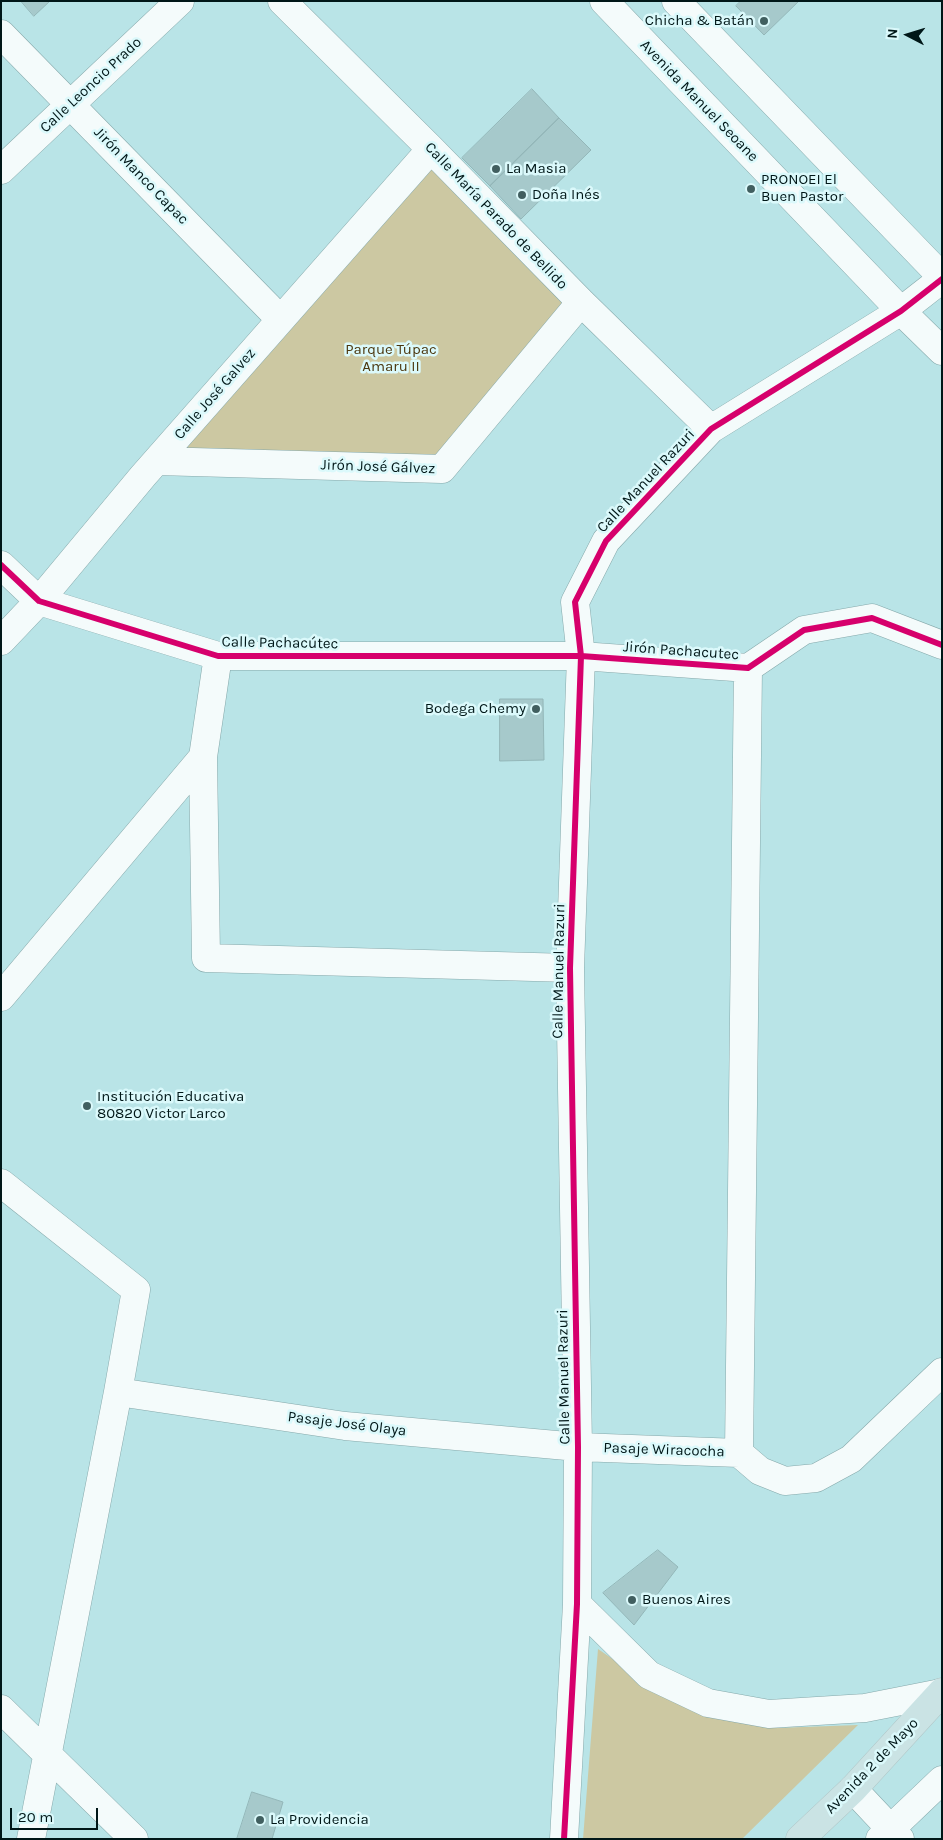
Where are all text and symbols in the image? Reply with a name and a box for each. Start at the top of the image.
north arrow [883,10,933,60]
place label: Chicha & Batán [645,12,754,30]
marker: Chicha & Batán [758,15,770,27]
text: N [884,28,901,39]
street label: Calle Leoncio Prado [37,33,145,137]
street label: Avenida Manuel Seoane [636,36,762,166]
street label: Jirón Manco Capac [90,124,192,228]
street label: Calle María Parado de Bellido [421,139,571,293]
place label: La Masia [506,160,566,178]
marker: La Masia [490,163,502,175]
place label: PRONOEI El Buen Pastor [761,171,843,206]
marker: PRONOEI El Buen Pastor [745,183,757,195]
place label: Doña Inés [532,186,600,204]
marker: Doña Inés [516,189,528,201]
park label: Parque Túpac Amaru II [345,341,437,376]
street label: Calle José Galvez [170,345,260,443]
street label: Calle Manuel Razuri [593,425,699,537]
street label: Jirón José Gálvez [320,456,436,478]
street label: Calle Pachacútec [222,633,338,653]
street label: Jirón Pachacutec [622,638,740,664]
place label: Bodega Chemy [425,700,526,718]
marker: Bodega Chemy [530,703,542,715]
street label: Calle Manuel Razuri [549,903,569,1039]
place label: Institución Educativa 80820 Victor Larco [97,1088,244,1123]
marker: Institución Educativa 80820 Victor Larco [81,1100,93,1112]
street label: Calle Manuel Razuri [554,1309,574,1445]
street label: Pasaje José Olaya [287,1408,407,1440]
street label: Pasaje Wiracocha [603,1439,725,1461]
place label: Buenos Aires [642,1591,731,1609]
marker: Buenos Aires [626,1594,638,1606]
street label: Avenida 2 de Mayo [822,1714,922,1818]
scale bar [12,1798,100,1830]
text: 20 m [18,1808,53,1826]
place label: La Providencia [270,1811,369,1829]
marker: La Providencia [254,1814,266,1826]

